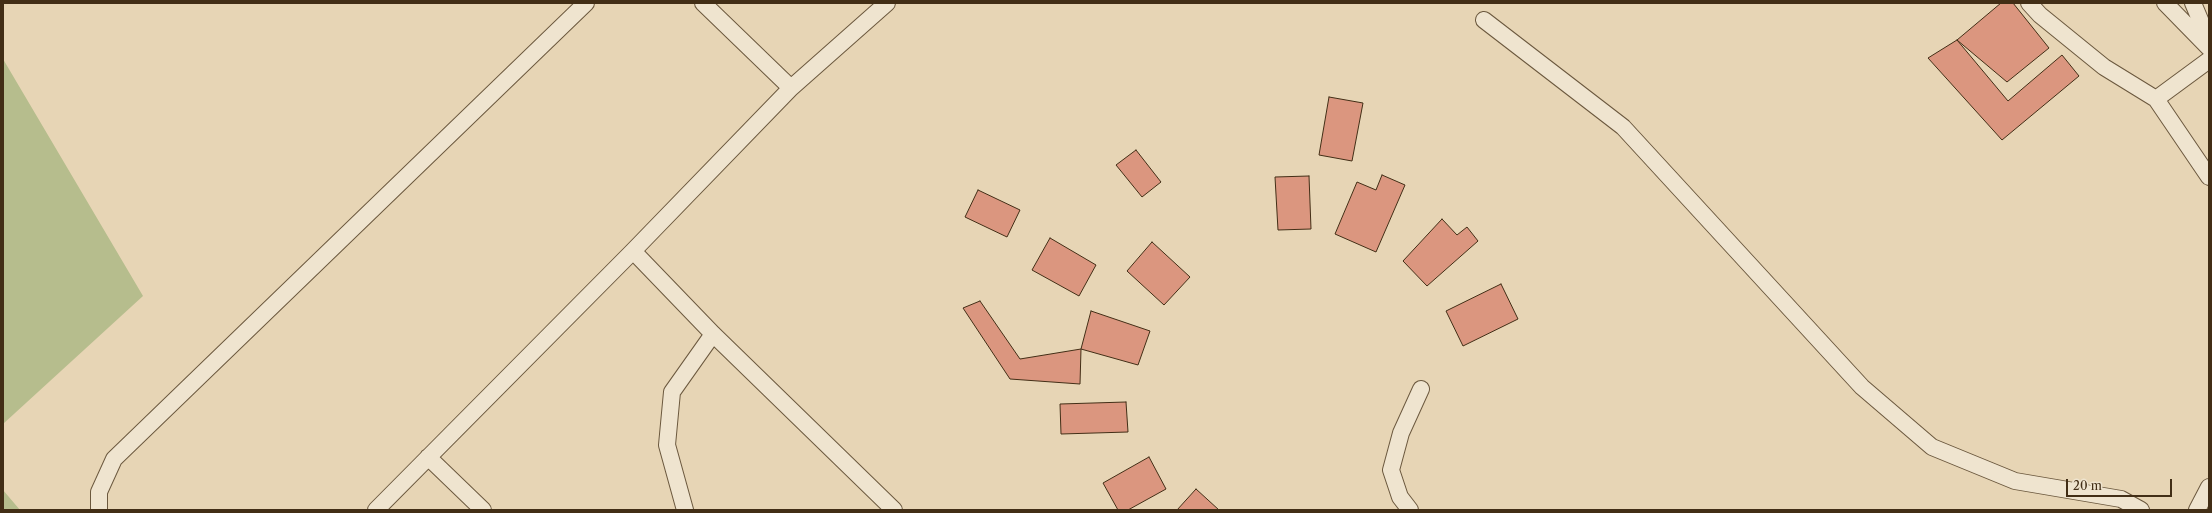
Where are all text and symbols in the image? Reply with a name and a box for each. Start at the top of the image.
scale bar [2068,471,2174,497]
text: 20 m [2073,478,2102,493]

